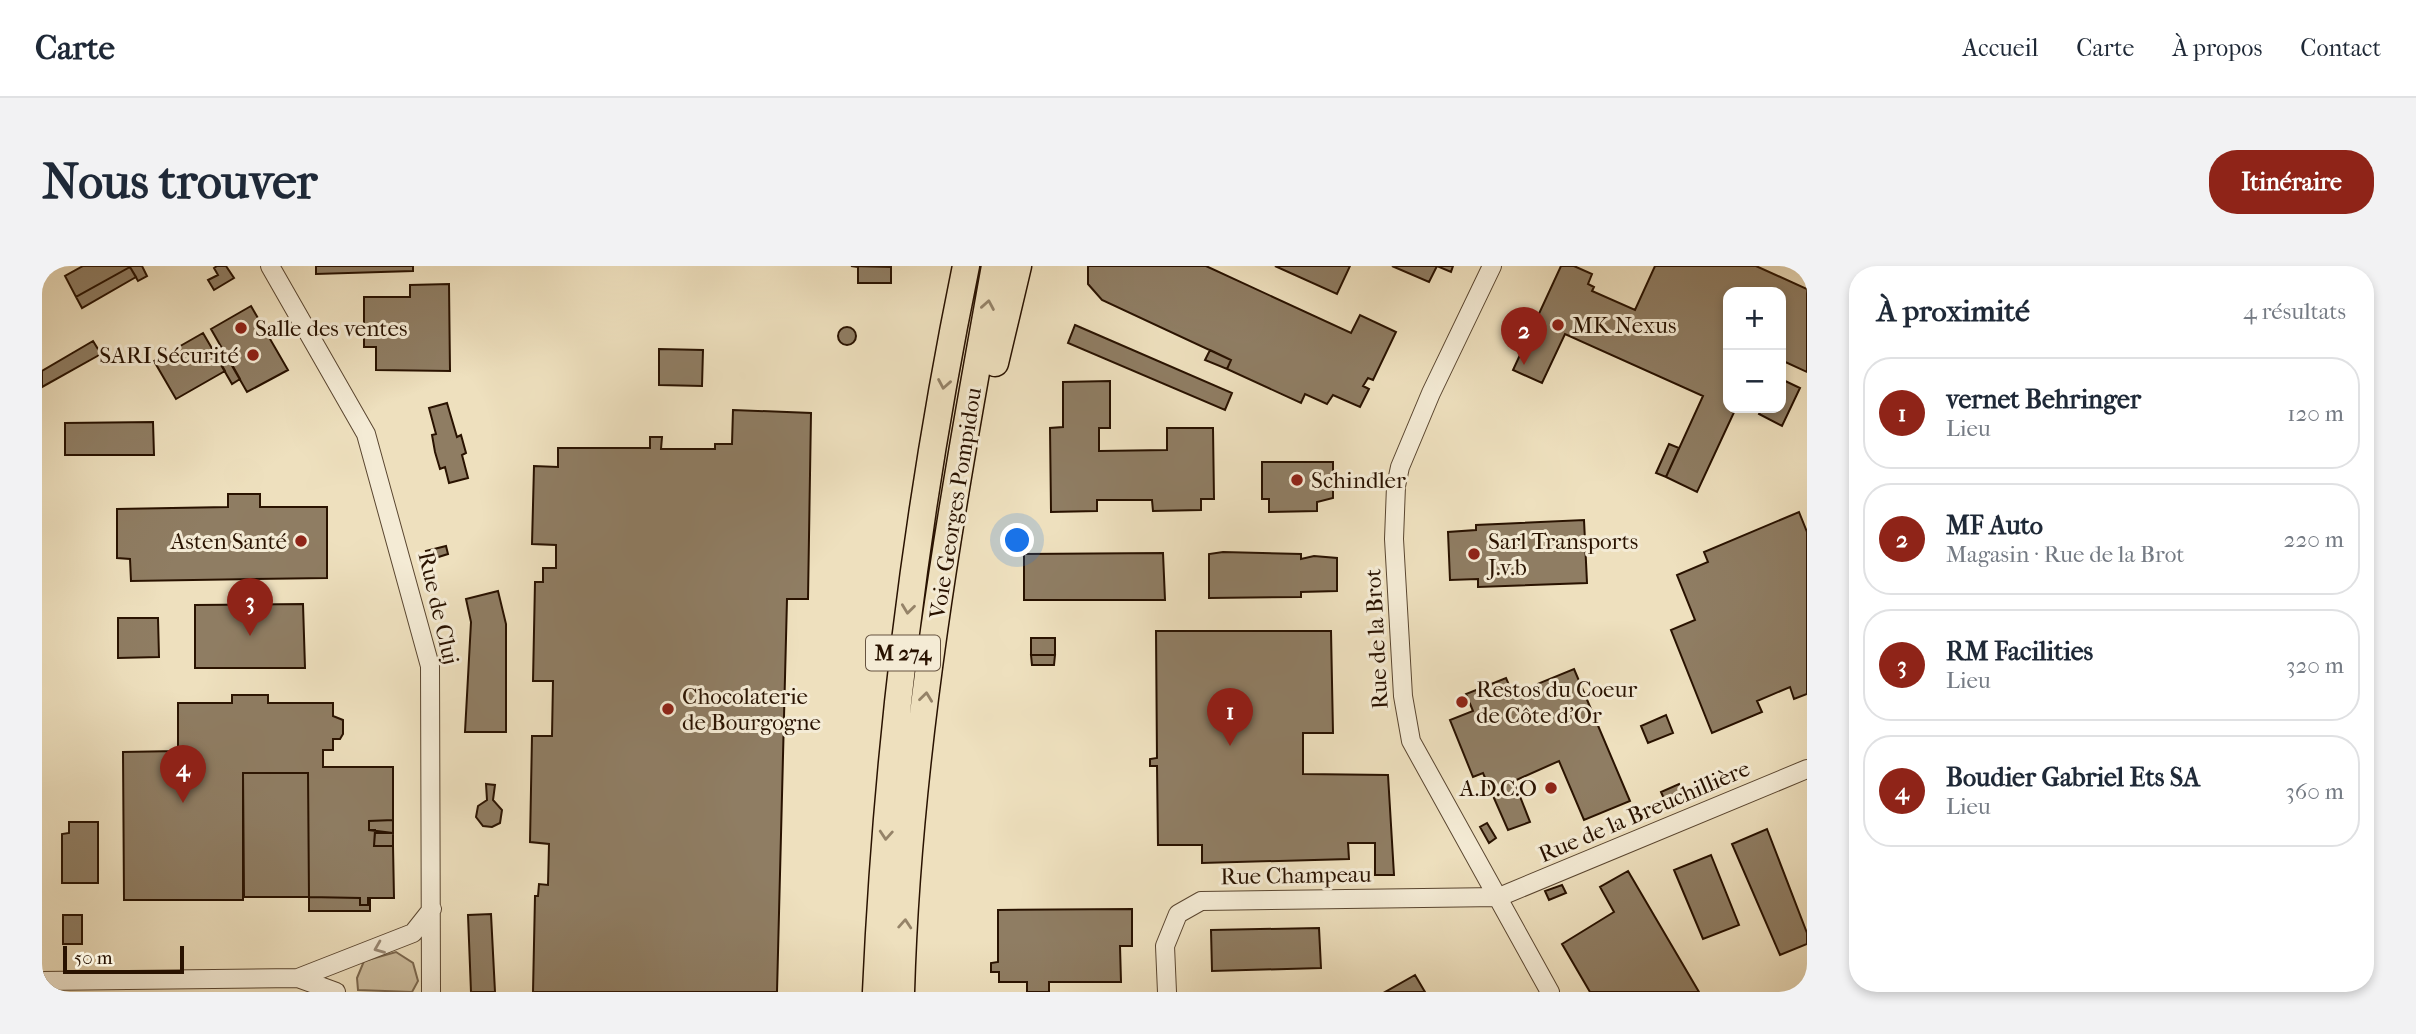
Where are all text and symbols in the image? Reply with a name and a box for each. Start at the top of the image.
text: Carte [35,29,115,68]
text: Accueil [1963,34,2038,62]
text: Carte [2076,34,2134,62]
text: À propos [2172,34,2262,62]
text: Contact [2300,34,2381,62]
button: Itinéraire [2209,150,2374,214]
text: Nous trouver [42,153,317,211]
map controls [1723,287,1786,413]
button: + [1723,287,1786,350]
text: À proximité [1877,294,2030,329]
text: 4 résultats [2243,298,2346,325]
one-way arrow [980,299,995,311]
pin: 2 [1501,307,1547,365]
place label: MK Nexus [1572,312,1676,339]
place label: Salle des ventes [255,315,407,342]
marker: MK Nexus [1550,317,1566,333]
marker: Salle des ventes [233,320,249,336]
place label: SARI Sécurité [99,342,239,369]
marker: SARI Sécurité [245,347,261,363]
button: − [1723,350,1786,413]
one-way arrow [937,378,952,390]
text: vernet Behringer [1946,384,2141,415]
street label: Voie Georges Pompidou [924,385,987,622]
text: 1 [1898,400,1906,427]
text: 120 m [2287,400,2344,427]
text: Lieu [1946,415,1991,442]
place label: Schindler [1311,467,1406,494]
marker: Schindler [1289,472,1305,488]
text: MF Auto [1946,510,2043,541]
your location [1000,523,1034,557]
text: 2 [1896,526,1908,553]
text: 220 m [2284,526,2344,553]
place label: Asten Santé [169,528,287,555]
place label: Sarl Transports J.v.b [1486,528,1638,581]
marker: Asten Santé [293,533,309,549]
text: Magasin · Rue de la Brot [1946,541,2184,568]
marker: Sarl Transports J.v.b [1466,546,1482,562]
street label: Rue de Cluj [412,549,465,667]
street label: Rue de la Brot [1359,568,1394,710]
pin: 3 [227,578,273,636]
one-way arrow [901,603,916,615]
road number: M 274 [866,636,940,670]
text: RM Facilities [1946,636,2093,667]
text: 3 [1897,652,1907,679]
text: 320 m [2286,652,2344,679]
text: Lieu [1946,667,1991,694]
place label: Restos du Coeur de Côte d'Or [1476,676,1637,729]
place label: Chocolaterie de Bourgogne [682,683,821,736]
pin: 1 [1207,688,1253,746]
one-way arrow [918,692,933,703]
marker: Restos du Coeur de Côte d'Or [1454,694,1470,710]
marker: Chocolaterie de Bourgogne [660,701,676,717]
pin: 4 [160,745,206,803]
street label: Rue de la Breuchillière [1535,755,1754,868]
text: Boudier Gabriel Ets SA [1946,762,2200,793]
place label: A.D.C.O [1458,775,1537,802]
text: 4 [1895,778,1909,805]
text: 360 m [2285,778,2344,805]
marker: A.D.C.O [1543,780,1559,796]
text: Lieu [1946,793,1991,820]
one-way arrow [879,830,894,841]
street label: Rue Champeau [1220,861,1372,890]
one-way arrow [897,918,912,929]
one-way arrow [373,939,385,953]
scale bar [63,943,184,975]
text: 50 m [74,947,113,969]

